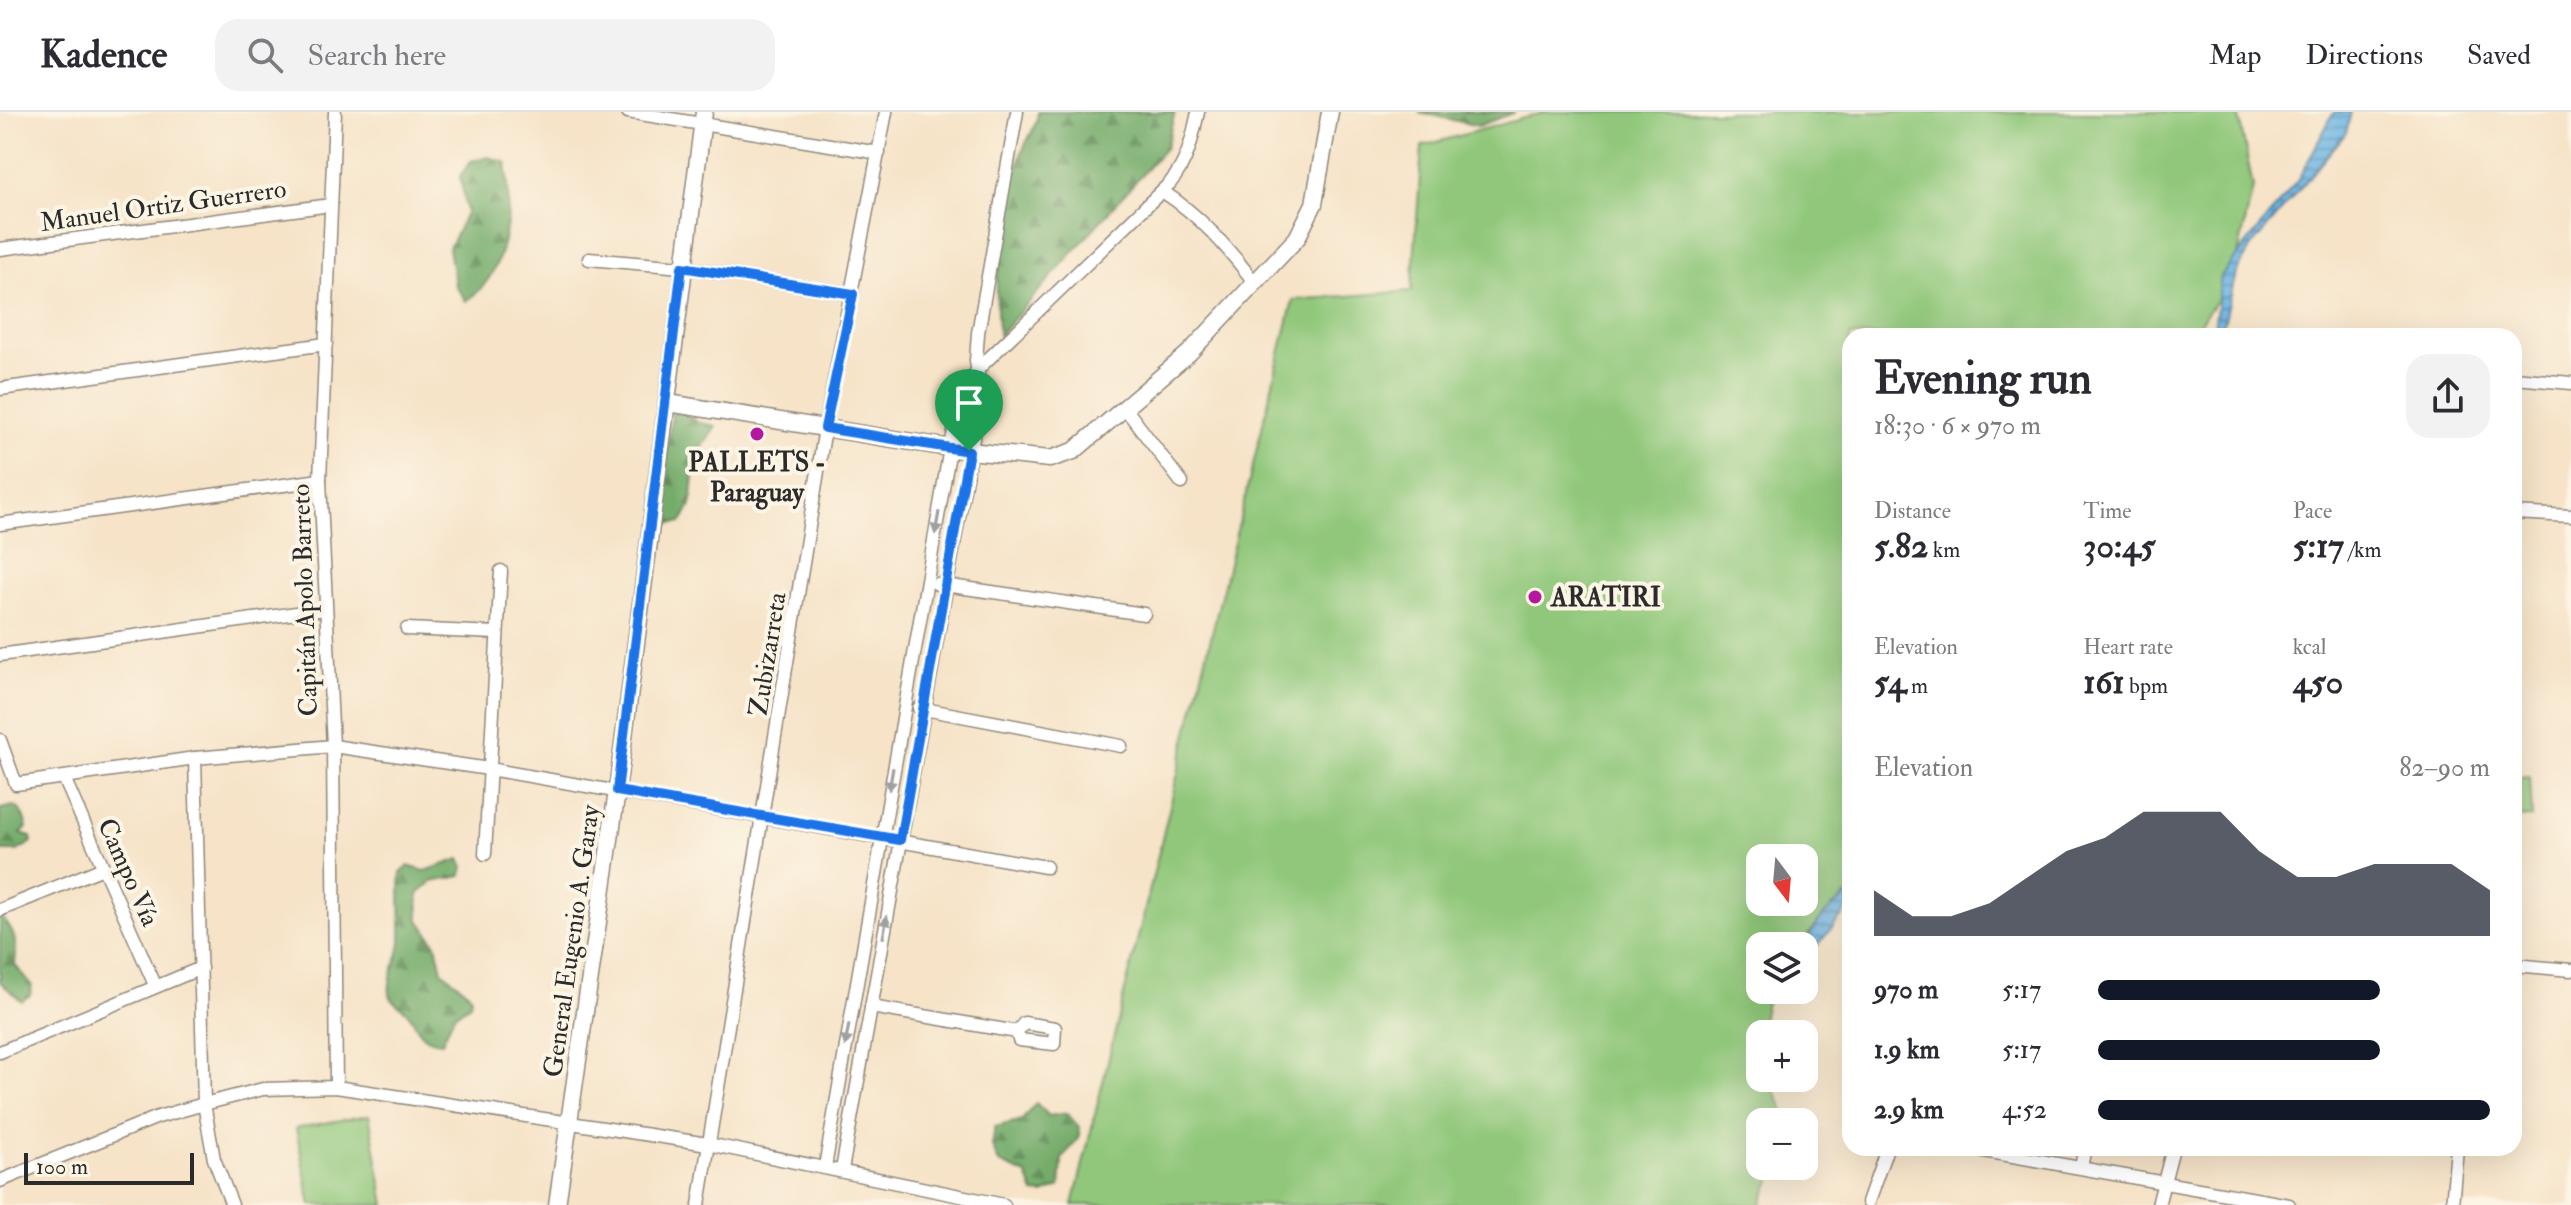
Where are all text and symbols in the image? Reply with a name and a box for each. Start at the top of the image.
search box [215,19,775,91]
text: Kadence [40,31,167,79]
icon: search [243,33,287,77]
text: Search here [307,37,446,74]
text: Map [2209,38,2262,73]
text: Directions [2306,38,2423,73]
text: Saved [2467,38,2531,73]
street label: Manuel Ortiz Guerrero [38,173,288,239]
text: Evening run [1874,352,2092,407]
button: share [2406,354,2490,438]
pin [935,369,1003,451]
icon: arrive [947,381,991,425]
text: 18:30 · 6 × 970 m [1874,410,2041,442]
marker: PALLETS - Paraguay [748,425,766,443]
place label: PALLETS - Paraguay [688,447,826,510]
street label: Capitán Apolo Barreto [285,483,326,717]
text: Distance [1874,497,1951,525]
text: Time [2083,497,2131,525]
text: Pace [2293,497,2332,525]
one-way arrow [931,510,943,535]
text: 5.82 [1874,525,1928,568]
text: 30:45 [2083,525,2156,568]
text: 5:17 [2293,525,2344,568]
text: km [1928,536,1960,564]
text: /km [2344,536,2382,564]
place label: ARATIRI [1550,582,1661,614]
marker: ARATIRI [1526,588,1544,606]
street label: Zubizarreta [742,590,794,718]
text: Elevation [1874,633,1958,661]
text: Heart rate [2083,633,2173,661]
text: kcal [2293,633,2326,661]
text: 54 [1874,661,1906,704]
text: 161 [2083,661,2124,704]
text: 450 [2293,661,2343,704]
text: m [1906,672,1928,700]
text: bpm [2124,672,2168,700]
text: Elevation [1874,752,1973,784]
text: 82–90 m [2399,752,2490,784]
one-way arrow [885,766,897,791]
street label: General Eugenio A. Garay [537,802,607,1079]
street label: Campo Vía [89,813,166,932]
north arrow [1746,844,1818,916]
map controls [1746,844,1818,1180]
one-way arrow [879,915,891,940]
button: layers [1746,932,1818,1004]
text: 970 m [1874,974,1938,1006]
text: 5:17 [2002,974,2041,1006]
button: + [1746,1020,1818,1092]
one-way arrow [841,1023,853,1048]
text: 1.9 km [1874,1034,1940,1066]
text: 5:17 [2002,1034,2041,1066]
text: 2.9 km [1874,1094,1944,1126]
text: 4:52 [2002,1094,2047,1126]
button: − [1746,1108,1818,1180]
scale bar [24,1149,194,1185]
text: 100 m [36,1153,88,1181]

